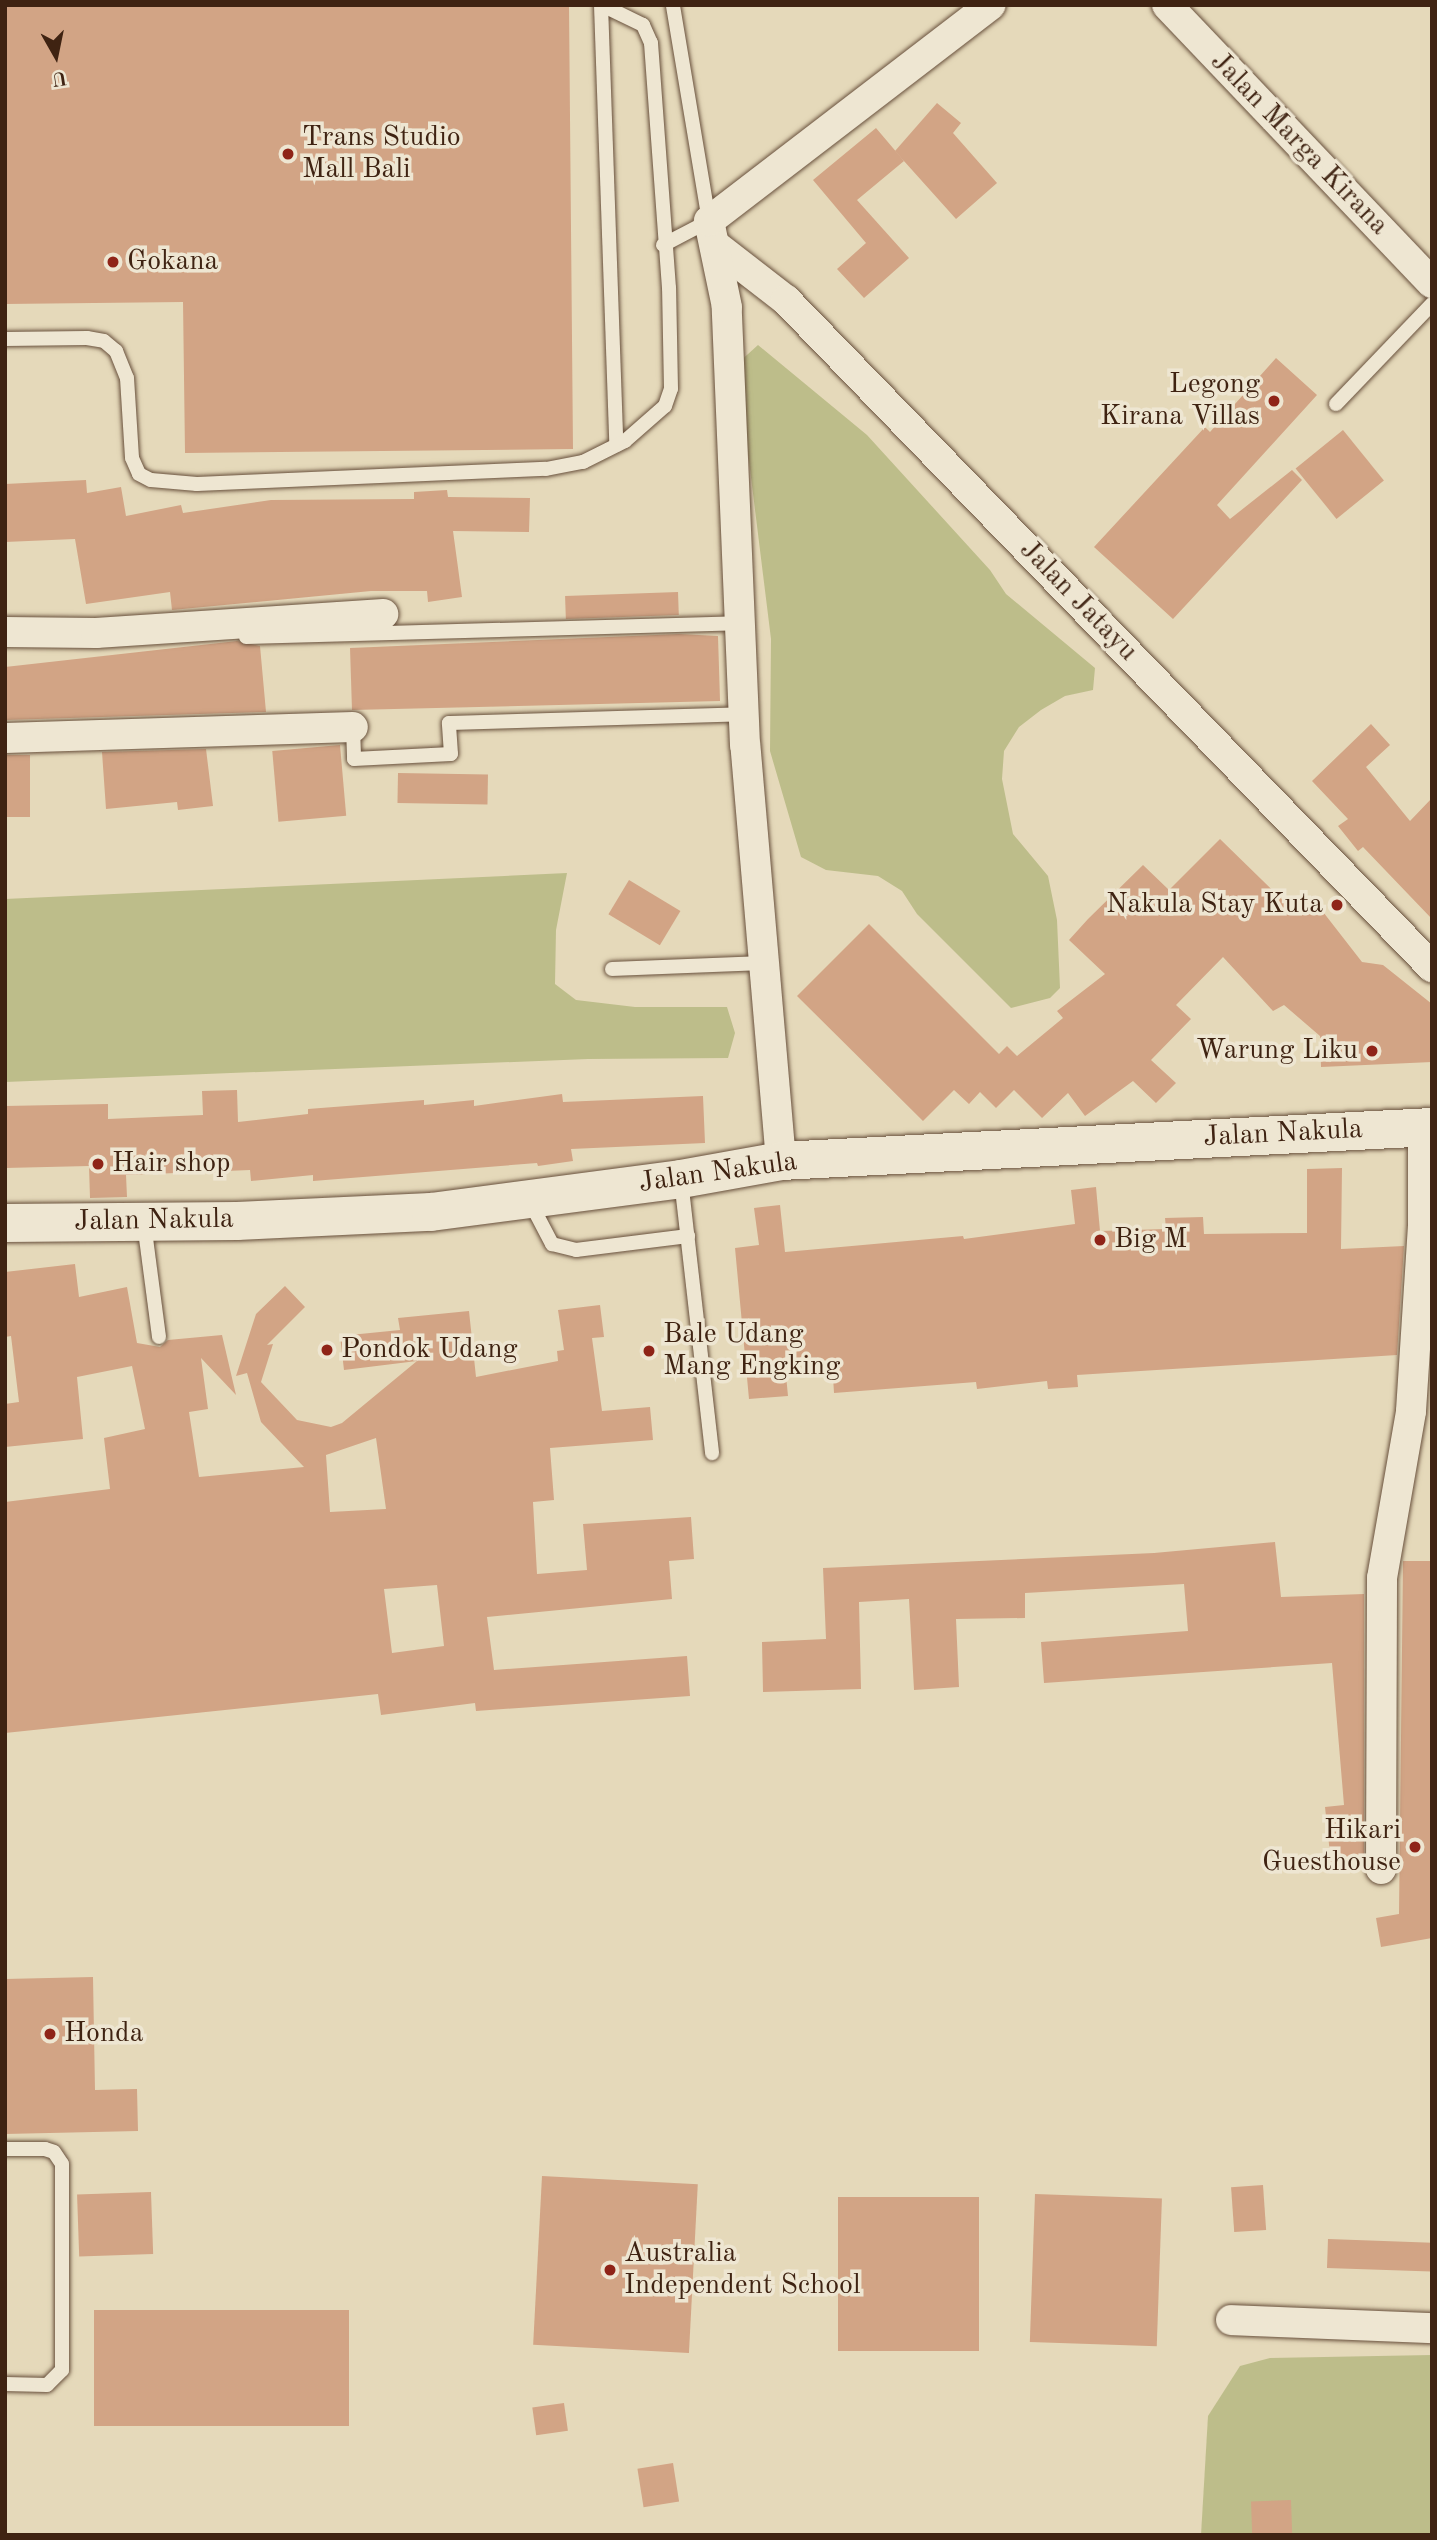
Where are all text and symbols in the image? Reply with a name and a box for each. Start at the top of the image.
north arrow [21,21,91,91]
street label: Jalan Marga Kirana [1203,45,1395,243]
text: U [50,67,68,88]
place label: Trans Studio Mall Bali [302,121,461,187]
marker: Trans Studio Mall Bali [280,146,296,162]
place label: Gokana [127,245,218,279]
marker: Gokana [105,254,121,270]
place label: Legong Kirana Villas [1100,368,1260,434]
marker: Legong Kirana Villas [1266,393,1282,409]
street label: Jalan Jatayu [1012,533,1144,669]
place label: Nakula Stay Kuta [1106,888,1323,922]
marker: Nakula Stay Kuta [1329,897,1345,913]
place label: Warung Liku [1196,1034,1358,1068]
marker: Warung Liku [1364,1043,1380,1059]
street label: Jalan Nakula [1202,1113,1364,1155]
street label: Jalan Nakula [637,1145,799,1201]
place label: Hair shop [112,1147,231,1181]
marker: Hair shop [90,1156,106,1172]
street label: Jalan Nakula [74,1203,234,1239]
place label: Big M [1114,1223,1187,1257]
marker: Big M [1092,1232,1108,1248]
place label: Bale Udang Mang Engking [663,1318,840,1384]
place label: Pondok Udang [341,1333,518,1367]
marker: Pondok Udang [319,1342,335,1358]
marker: Bale Udang Mang Engking [641,1343,657,1359]
place label: Hikari Guesthouse [1262,1814,1401,1880]
marker: Hikari Guesthouse [1407,1839,1423,1855]
place label: Honda [64,2017,144,2051]
marker: Honda [42,2026,58,2042]
place label: Australia Independent School [624,2237,861,2303]
marker: Australia Independent School [602,2262,618,2278]

